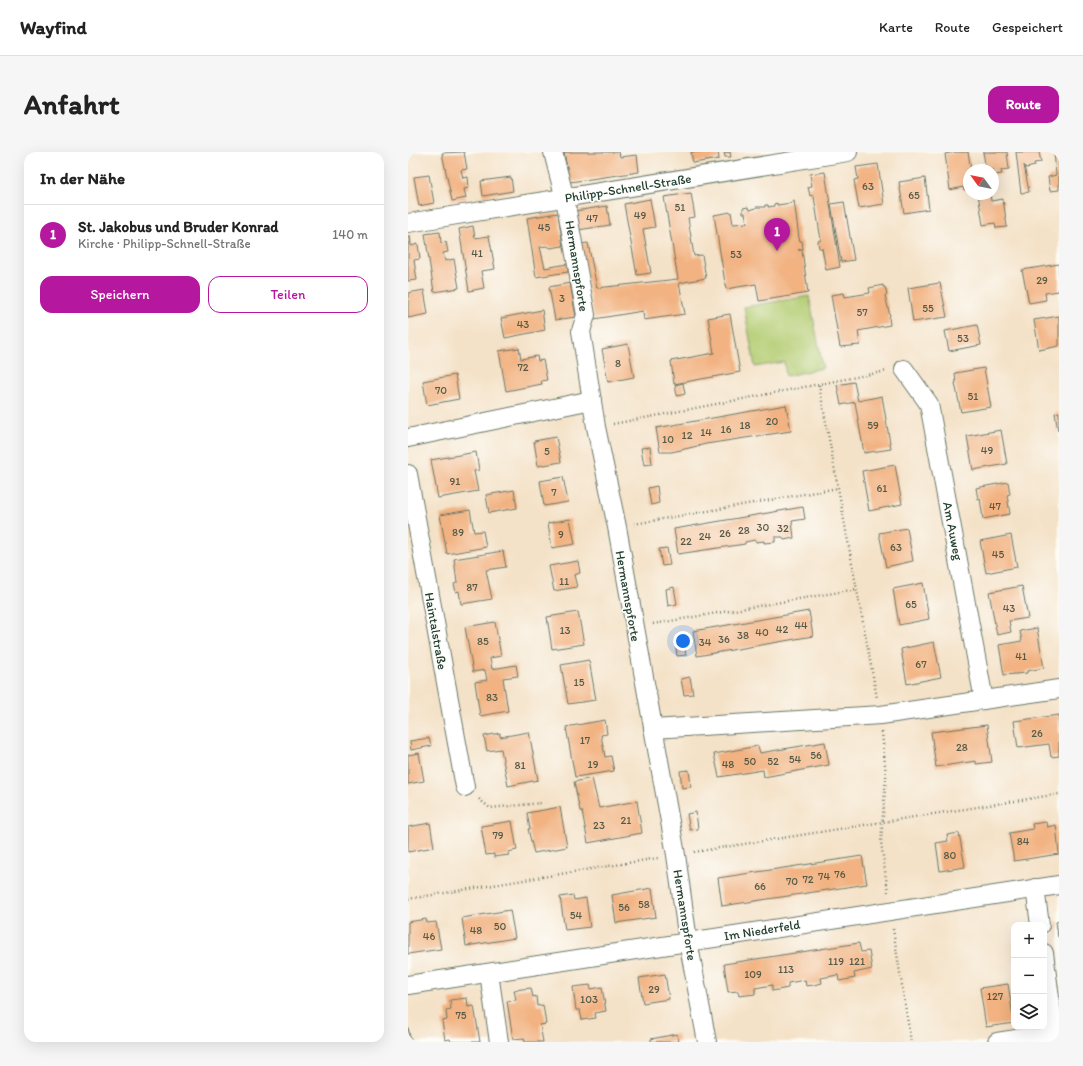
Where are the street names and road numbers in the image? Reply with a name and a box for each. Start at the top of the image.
street label: Philipp-Schnell-Straße [564,171,692,205]
street label: Hermannspforte [562,219,592,313]
street label: Am Auweg [940,500,966,562]
street label: Hermannspforte [613,549,643,643]
street label: Haintalstraße [422,591,450,671]
street label: Hermannspforte [670,868,700,962]
street label: Im Niederfeld [723,917,801,943]

